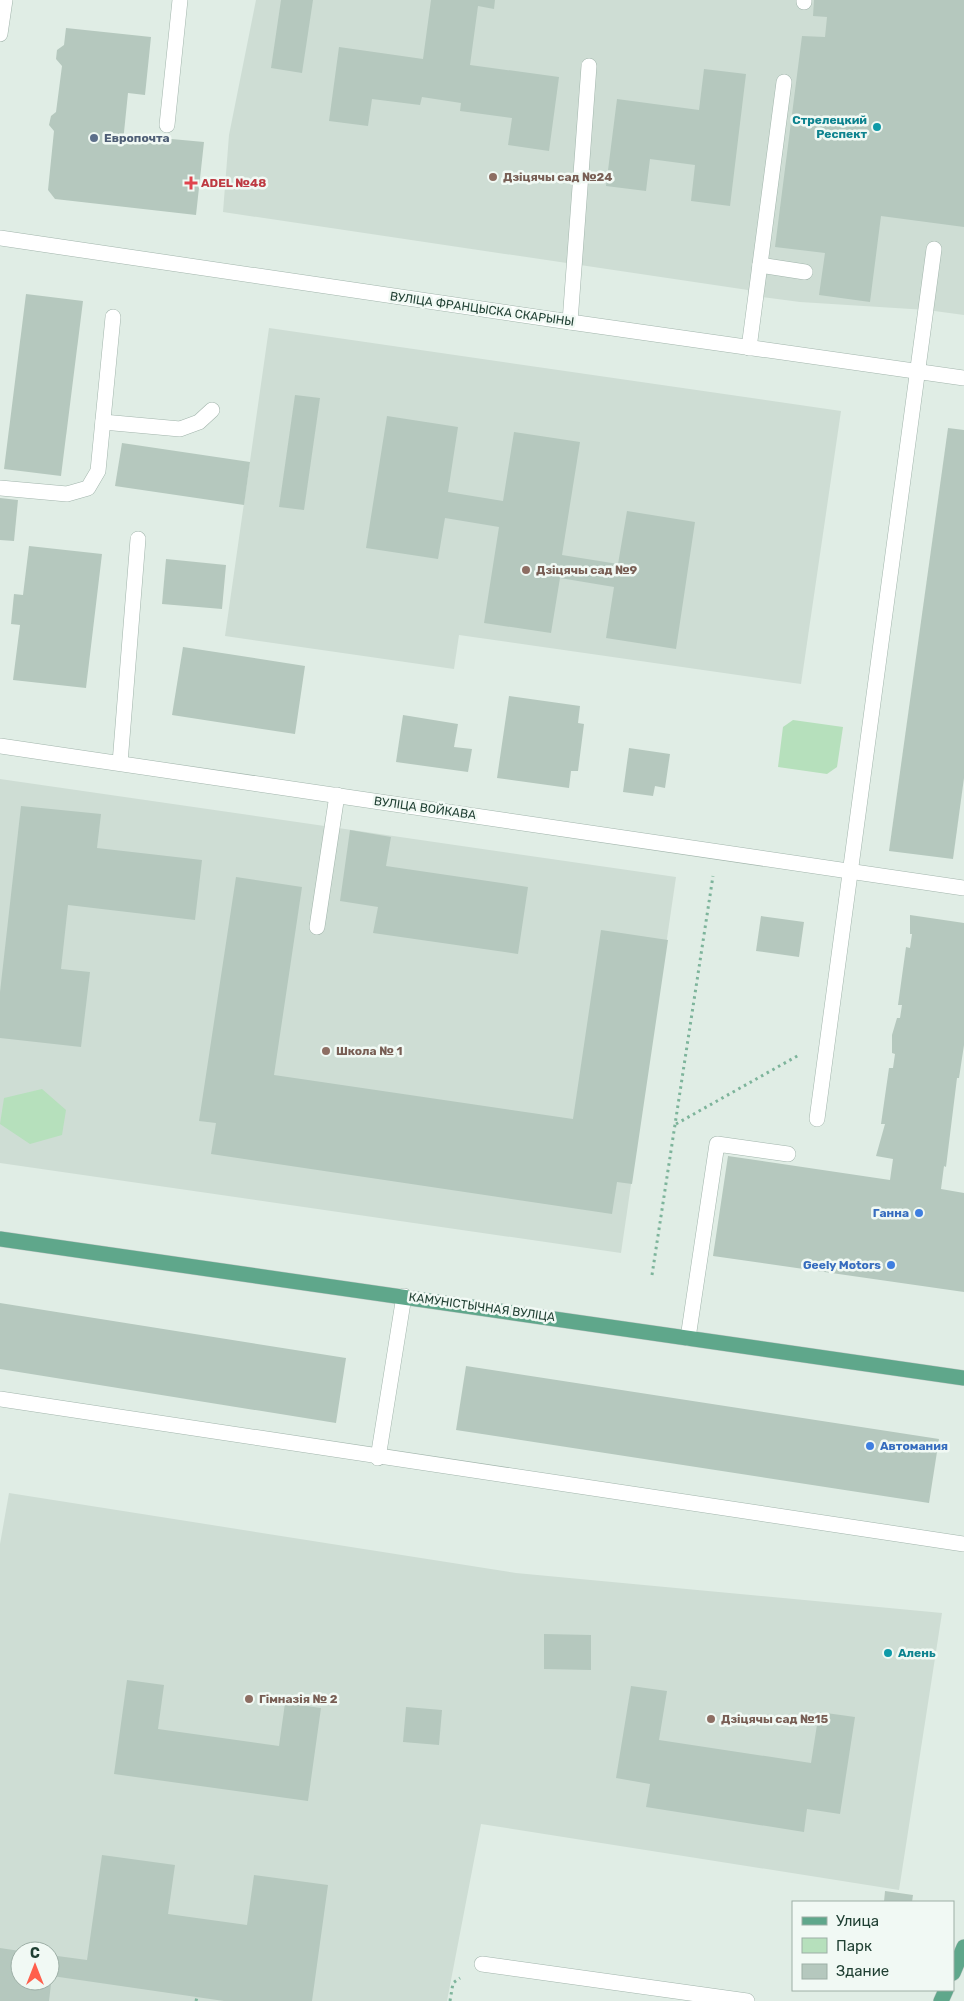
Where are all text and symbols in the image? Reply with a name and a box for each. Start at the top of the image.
place label: Стрелецкий Респект [792,113,867,141]
marker: Стрелецкий Респект [871,121,883,133]
place label: Европочта [104,131,170,145]
marker: Европочта [88,132,100,144]
place label: Дзіцячы сад №24 [503,170,613,184]
marker: Дзіцячы сад №24 [487,171,499,183]
place label: ADEL №48 [201,176,266,190]
marker: ADEL №48 [185,177,197,189]
street label: ВУЛІЦА ФРАНЦЫСКА СКАРЫНЫ [389,289,575,329]
place label: Дзіцячы сад №9 [536,563,638,577]
marker: Дзіцячы сад №9 [520,564,532,576]
street label: ВУЛІЦА ВОЙКАВА [373,794,477,822]
place label: Школа № 1 [336,1044,402,1058]
marker: Школа № 1 [320,1045,332,1057]
place label: Ганна [873,1206,909,1220]
marker: Ганна [913,1207,925,1219]
place label: Geely Motors [803,1258,881,1272]
marker: Geely Motors [885,1259,897,1271]
street label: КАМУНІСТЫЧНАЯ ВУЛІЦА [408,1290,556,1324]
place label: Автомания [880,1439,948,1453]
marker: Автомания [864,1440,876,1452]
place label: Алень [898,1646,936,1660]
marker: Алень [882,1647,894,1659]
place label: Гімназія № 2 [259,1692,338,1706]
marker: Гімназія № 2 [243,1693,255,1705]
place label: Дзіцячы сад №15 [721,1712,829,1726]
marker: Дзіцячы сад №15 [705,1713,717,1725]
legend [792,1901,954,1991]
text: Улица [836,1912,879,1930]
text: Парк [836,1937,872,1955]
north arrow [10,1941,60,1991]
text: С [30,1945,40,1962]
text: Здание [836,1962,889,1980]

